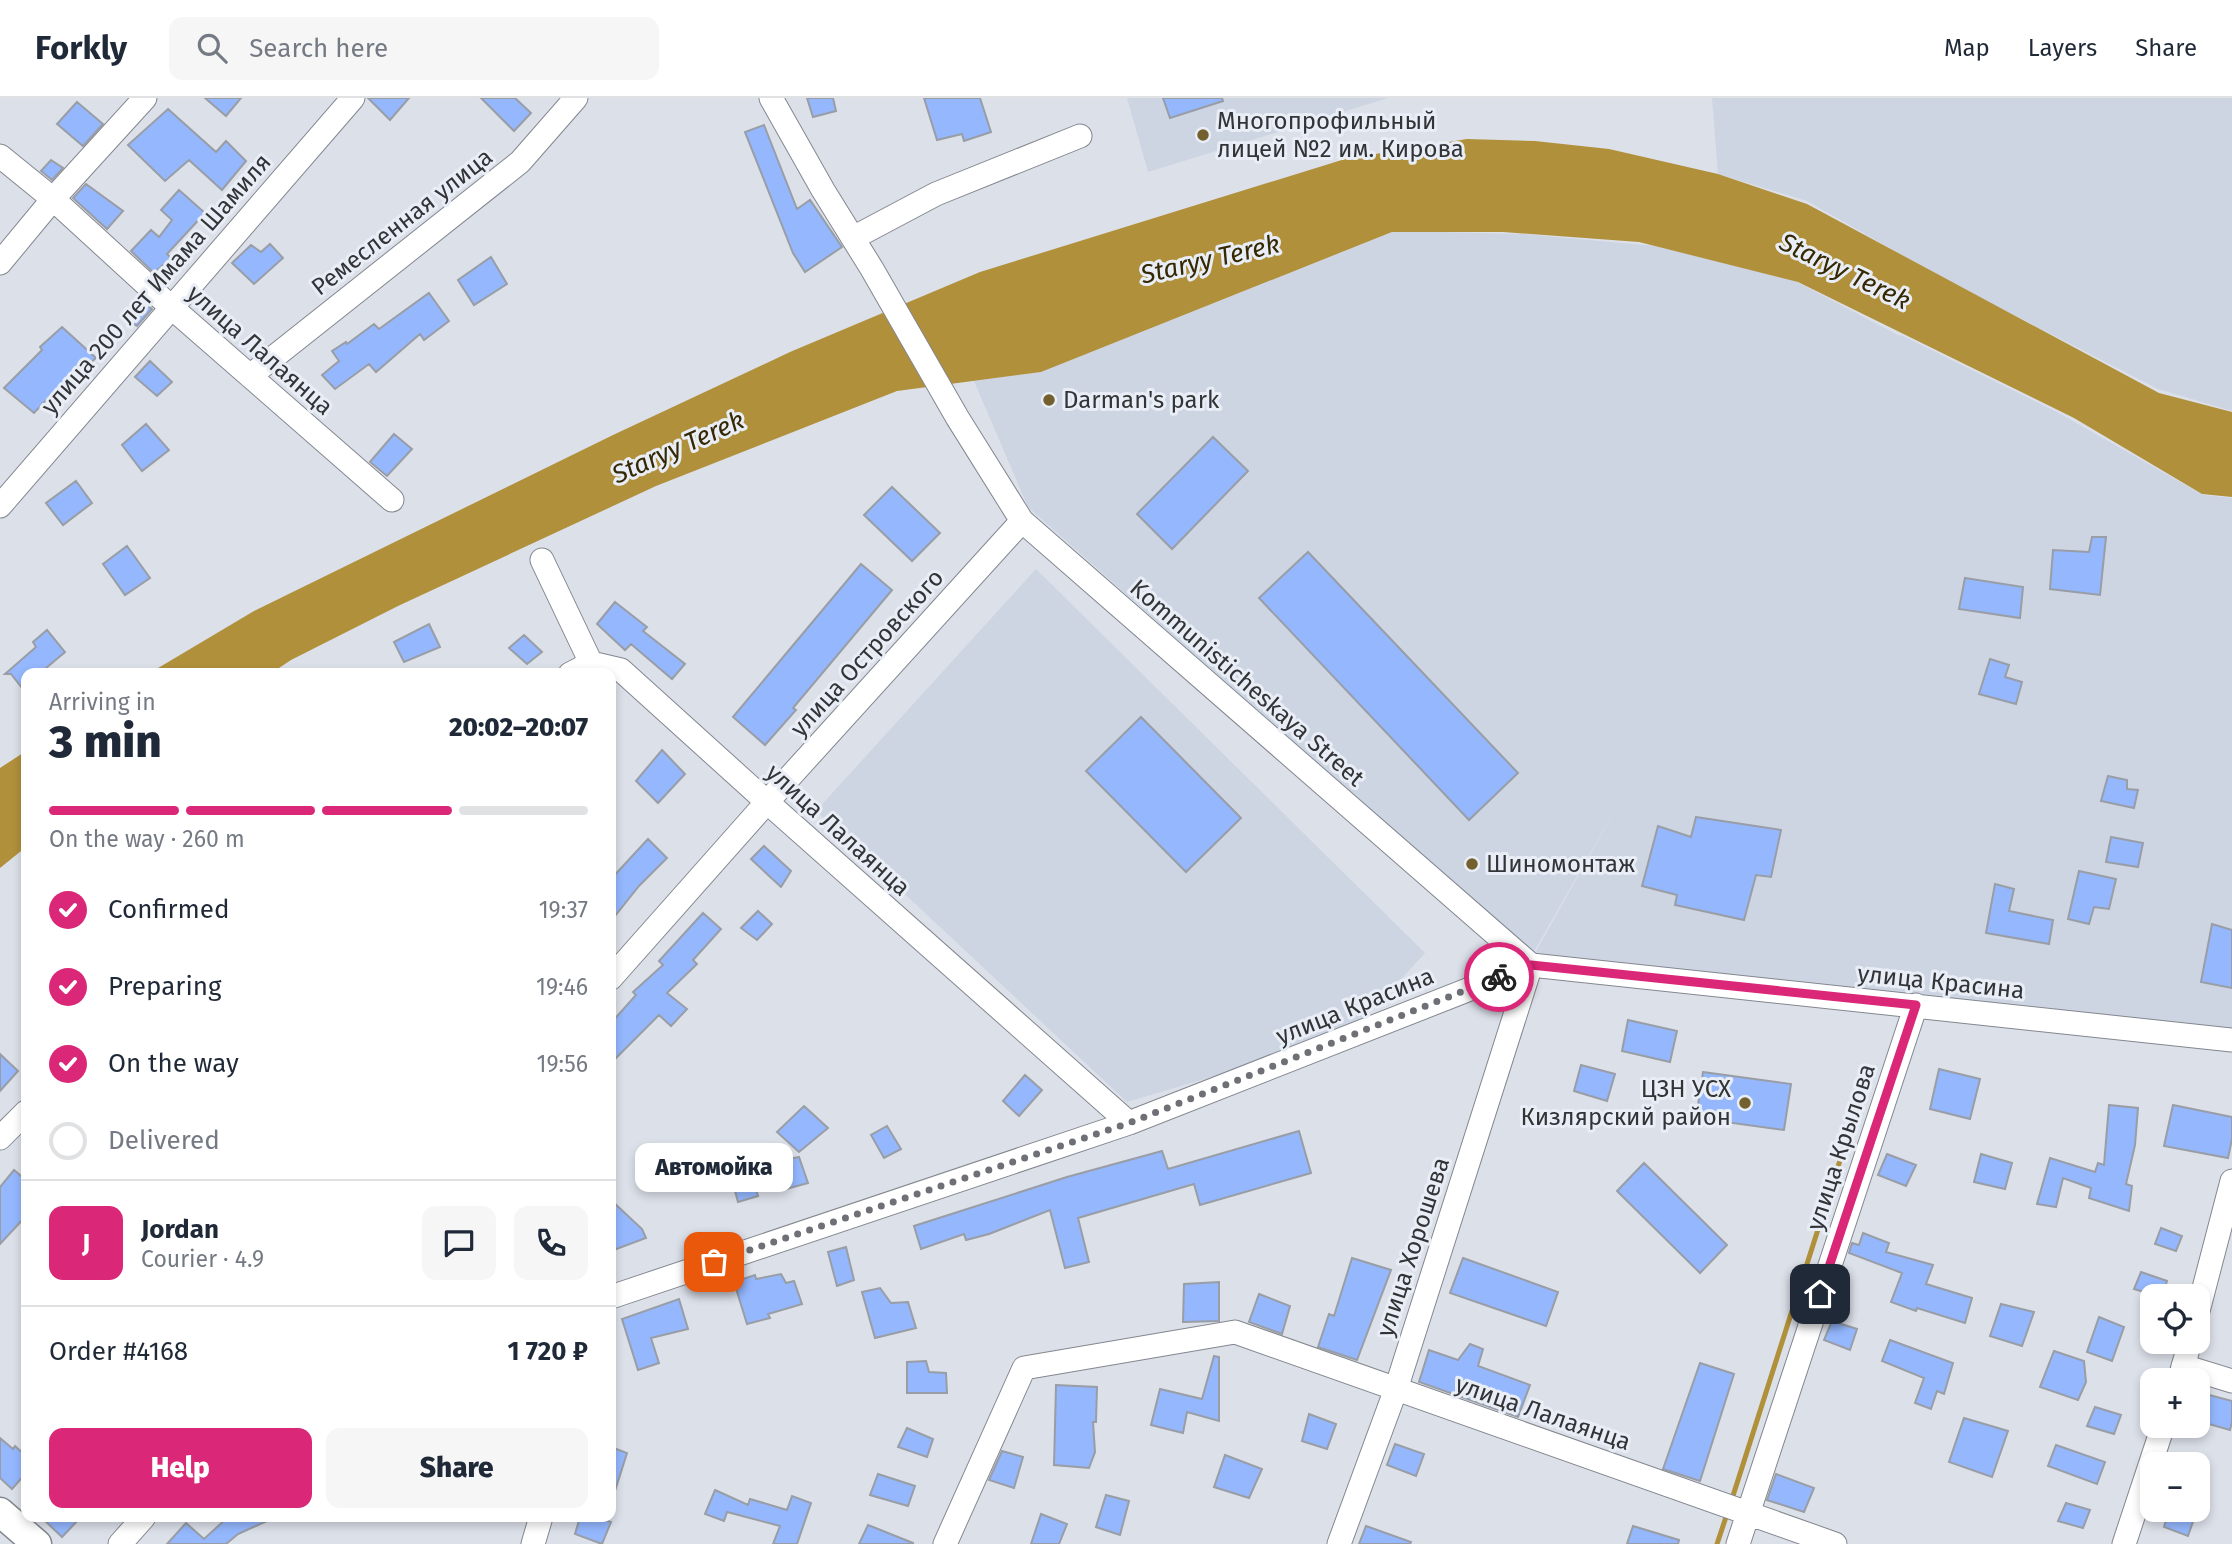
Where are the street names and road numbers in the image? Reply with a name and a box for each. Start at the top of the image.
street label: Ремесленная улица [306,143,498,301]
street label: улица 200 лет Имама Шамиля [35,148,277,420]
street label: улица Лалаянца [182,279,338,421]
street label: улица Островского [785,564,949,742]
street label: Kommunisticheskaya Street [1124,574,1370,792]
street label: улица Лалаянца [760,758,916,902]
street label: улица Красина [1856,959,2026,1005]
street label: улица Красина [1272,962,1438,1050]
street label: улица Крылова [1801,1060,1881,1234]
street label: улица Хорошева [1371,1154,1455,1340]
street label: улица Лалаянца [1452,1370,1634,1456]

